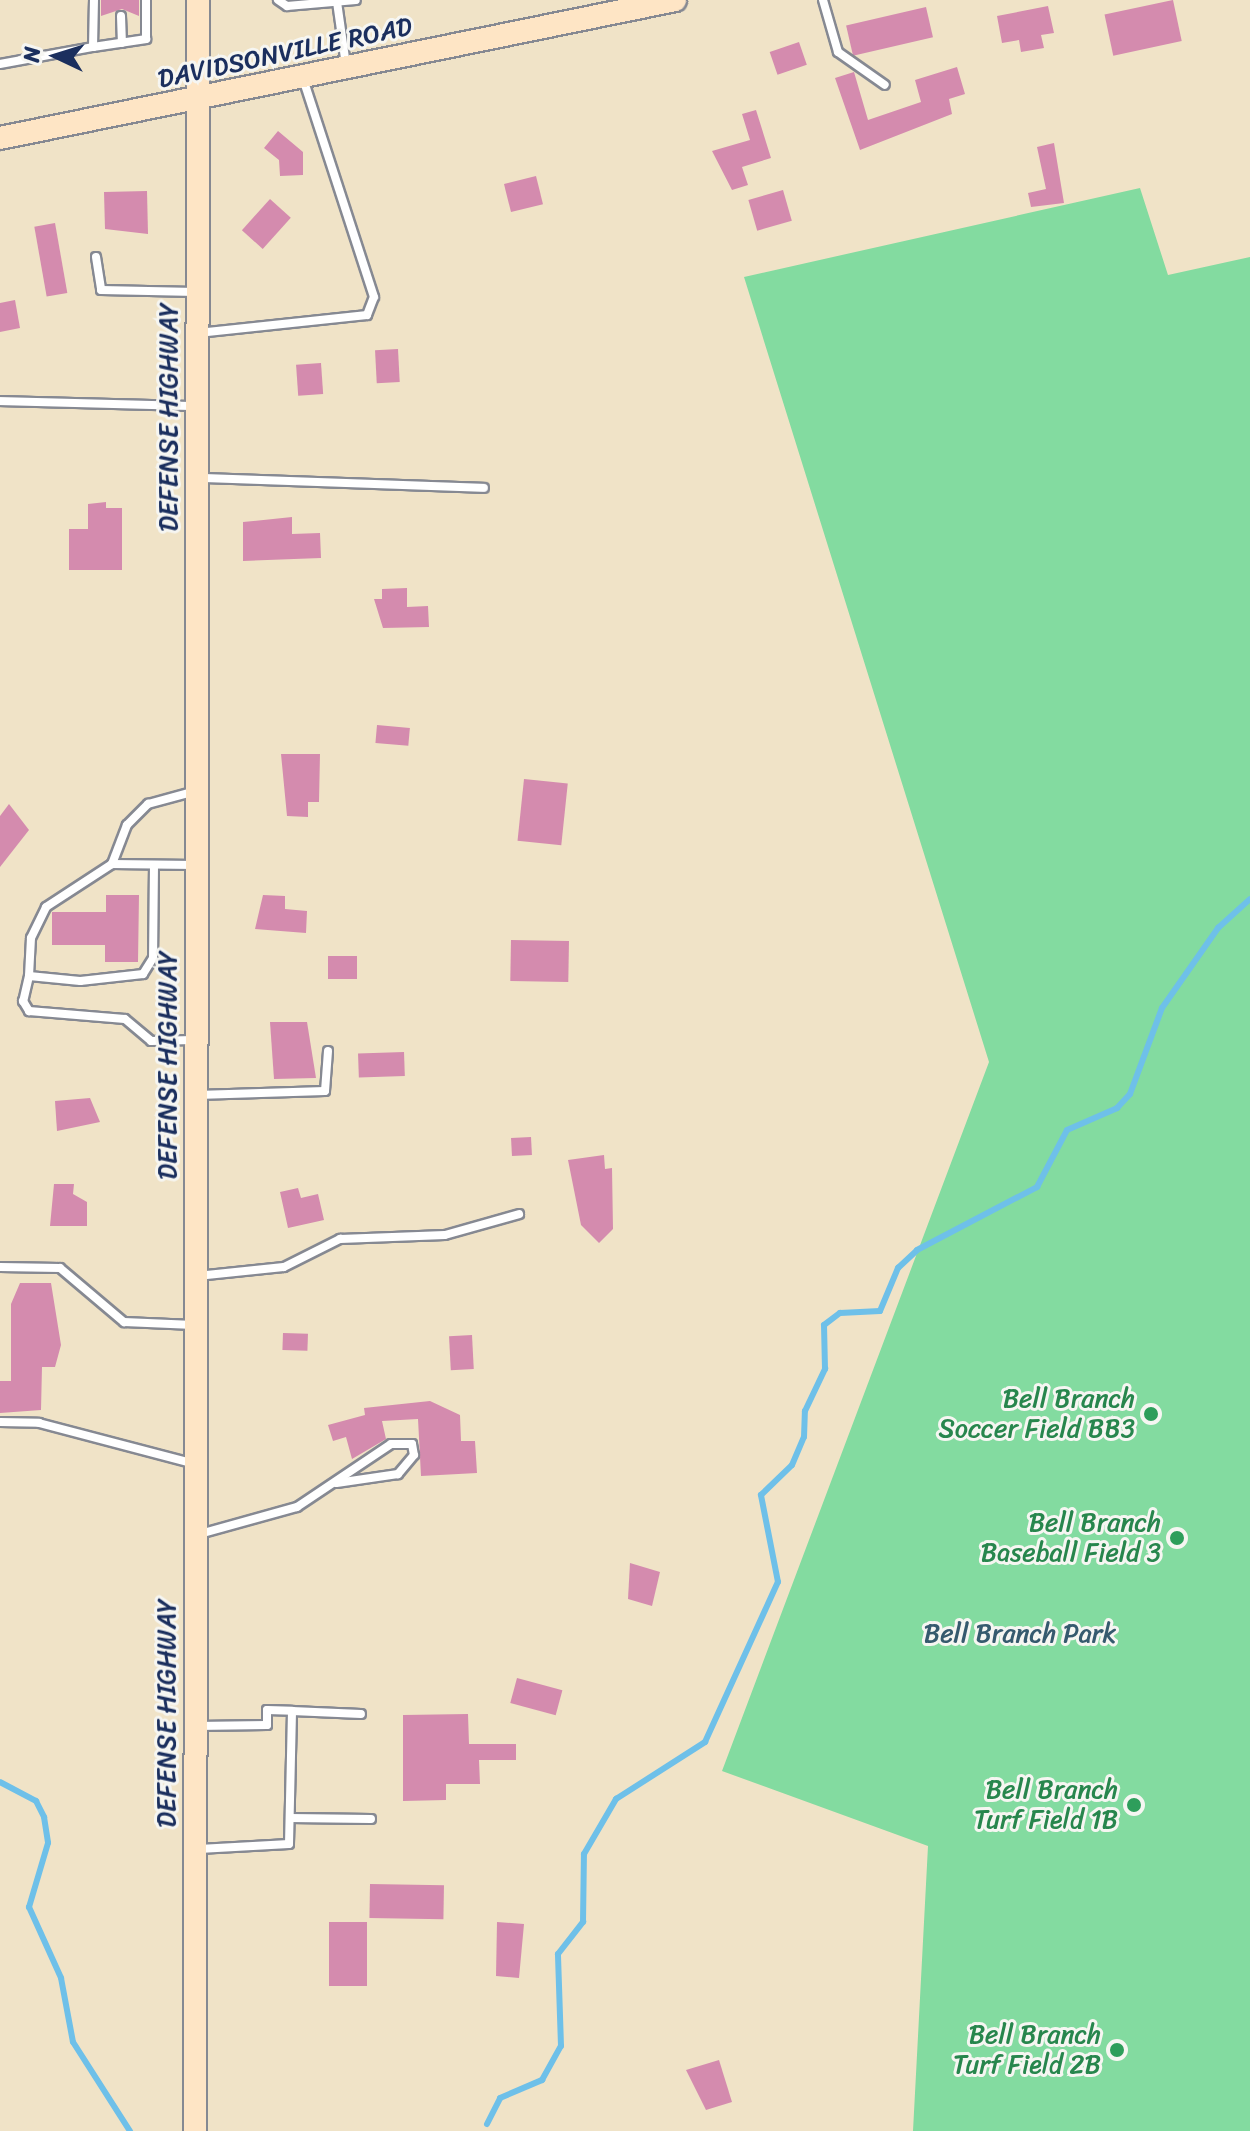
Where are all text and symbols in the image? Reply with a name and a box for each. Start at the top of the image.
street label: DAVIDSONVILLE ROAD [155,11,415,95]
north arrow [16,16,96,96]
text: N [12,45,52,63]
street label: DEFENSE HIGHWAY [153,304,185,530]
street label: DEFENSE HIGHWAY [152,952,184,1178]
place label: Bell Branch Soccer Field BB3 [939,1383,1135,1444]
marker: Bell Branch Soccer Field BB3 [1142,1405,1160,1423]
place label: Bell Branch Baseball Field 3 [981,1507,1161,1568]
marker: Bell Branch Baseball Field 3 [1168,1529,1186,1547]
street label: DEFENSE HIGHWAY [151,1600,183,1826]
park label: Bell Branch Park [924,1618,1116,1650]
place label: Bell Branch Turf Field 1B [973,1774,1118,1836]
marker: Bell Branch Turf Field 1B [1125,1796,1143,1814]
place label: Bell Branch Turf Field 2B [952,2019,1101,2080]
marker: Bell Branch Turf Field 2B [1108,2041,1126,2059]

